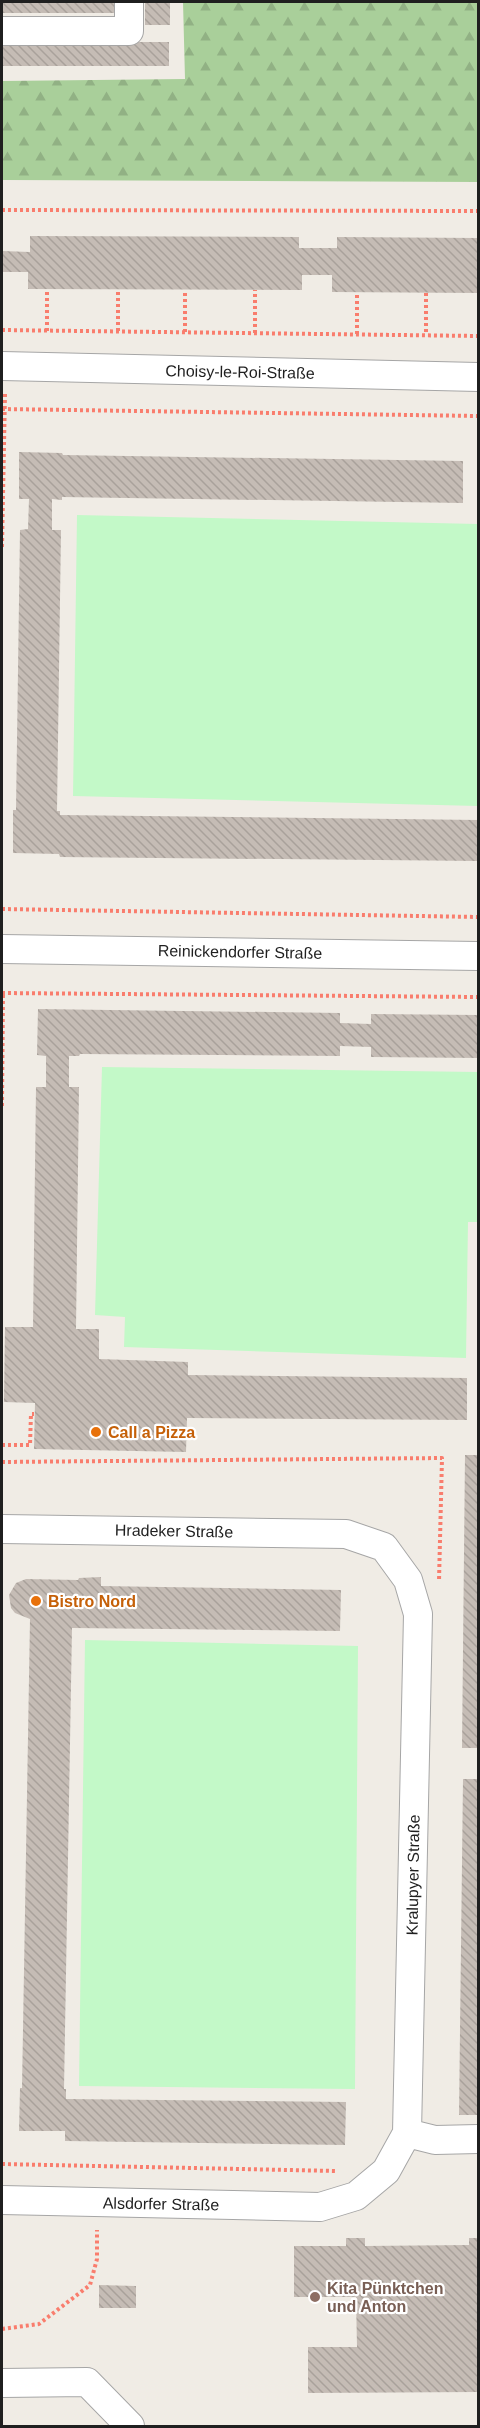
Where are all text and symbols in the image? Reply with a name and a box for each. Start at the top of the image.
street label: Choisy-le-Roi-Straße [165,362,315,382]
street label: Reinickendorfer Straße [158,942,322,962]
place label: Call a Pizza [108,1424,195,1441]
marker: Call a Pizza [89,1425,103,1439]
street label: Hradeker Straße [115,1521,233,1541]
place label: Bistro Nord [48,1593,136,1610]
marker: Bistro Nord [29,1594,43,1608]
street label: Kralupyer Straße [403,1814,423,1936]
street label: Alsdorfer Straße [103,2194,219,2214]
place label: Kita Pünktchen und Anton [327,2280,443,2315]
marker: Kita Pünktchen und Anton [308,2290,322,2304]

